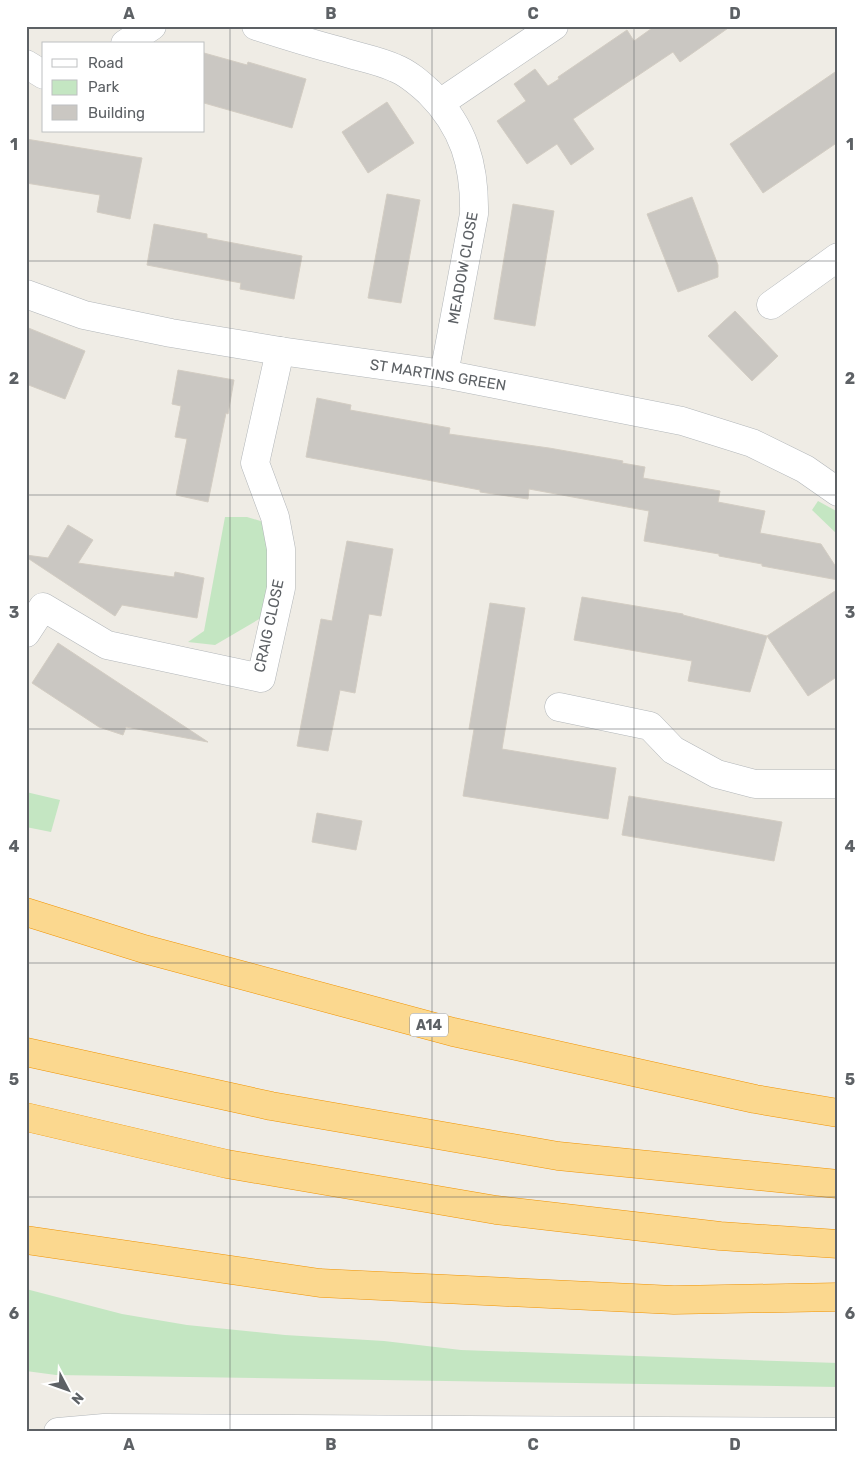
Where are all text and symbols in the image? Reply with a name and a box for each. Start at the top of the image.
text: A [123,4,135,23]
text: B [325,4,337,23]
text: C [527,4,539,23]
text: D [729,4,741,23]
legend [42,42,205,132]
text: Road [88,54,124,72]
text: Park [88,78,119,96]
text: Building [88,104,145,122]
text: 1 [10,135,18,154]
text: 1 [846,135,854,154]
street label: MEADOW CLOSE [444,210,482,326]
street label: ST MARTINS GREEN [369,355,507,395]
text: 2 [9,369,19,388]
text: 2 [845,369,855,388]
street label: CRAIG CLOSE [250,578,288,674]
text: 3 [9,603,19,622]
text: 3 [845,603,855,622]
text: 4 [9,837,20,856]
text: 4 [845,837,856,856]
road number: A14 [410,1014,448,1036]
text: 5 [9,1070,19,1089]
text: 5 [845,1070,855,1089]
text: 6 [9,1304,19,1323]
text: 6 [845,1304,855,1323]
north arrow [42,1366,92,1416]
text: N [68,1389,87,1408]
text: A [123,1435,135,1454]
text: B [325,1435,337,1454]
text: C [527,1435,539,1454]
text: D [729,1435,741,1454]

